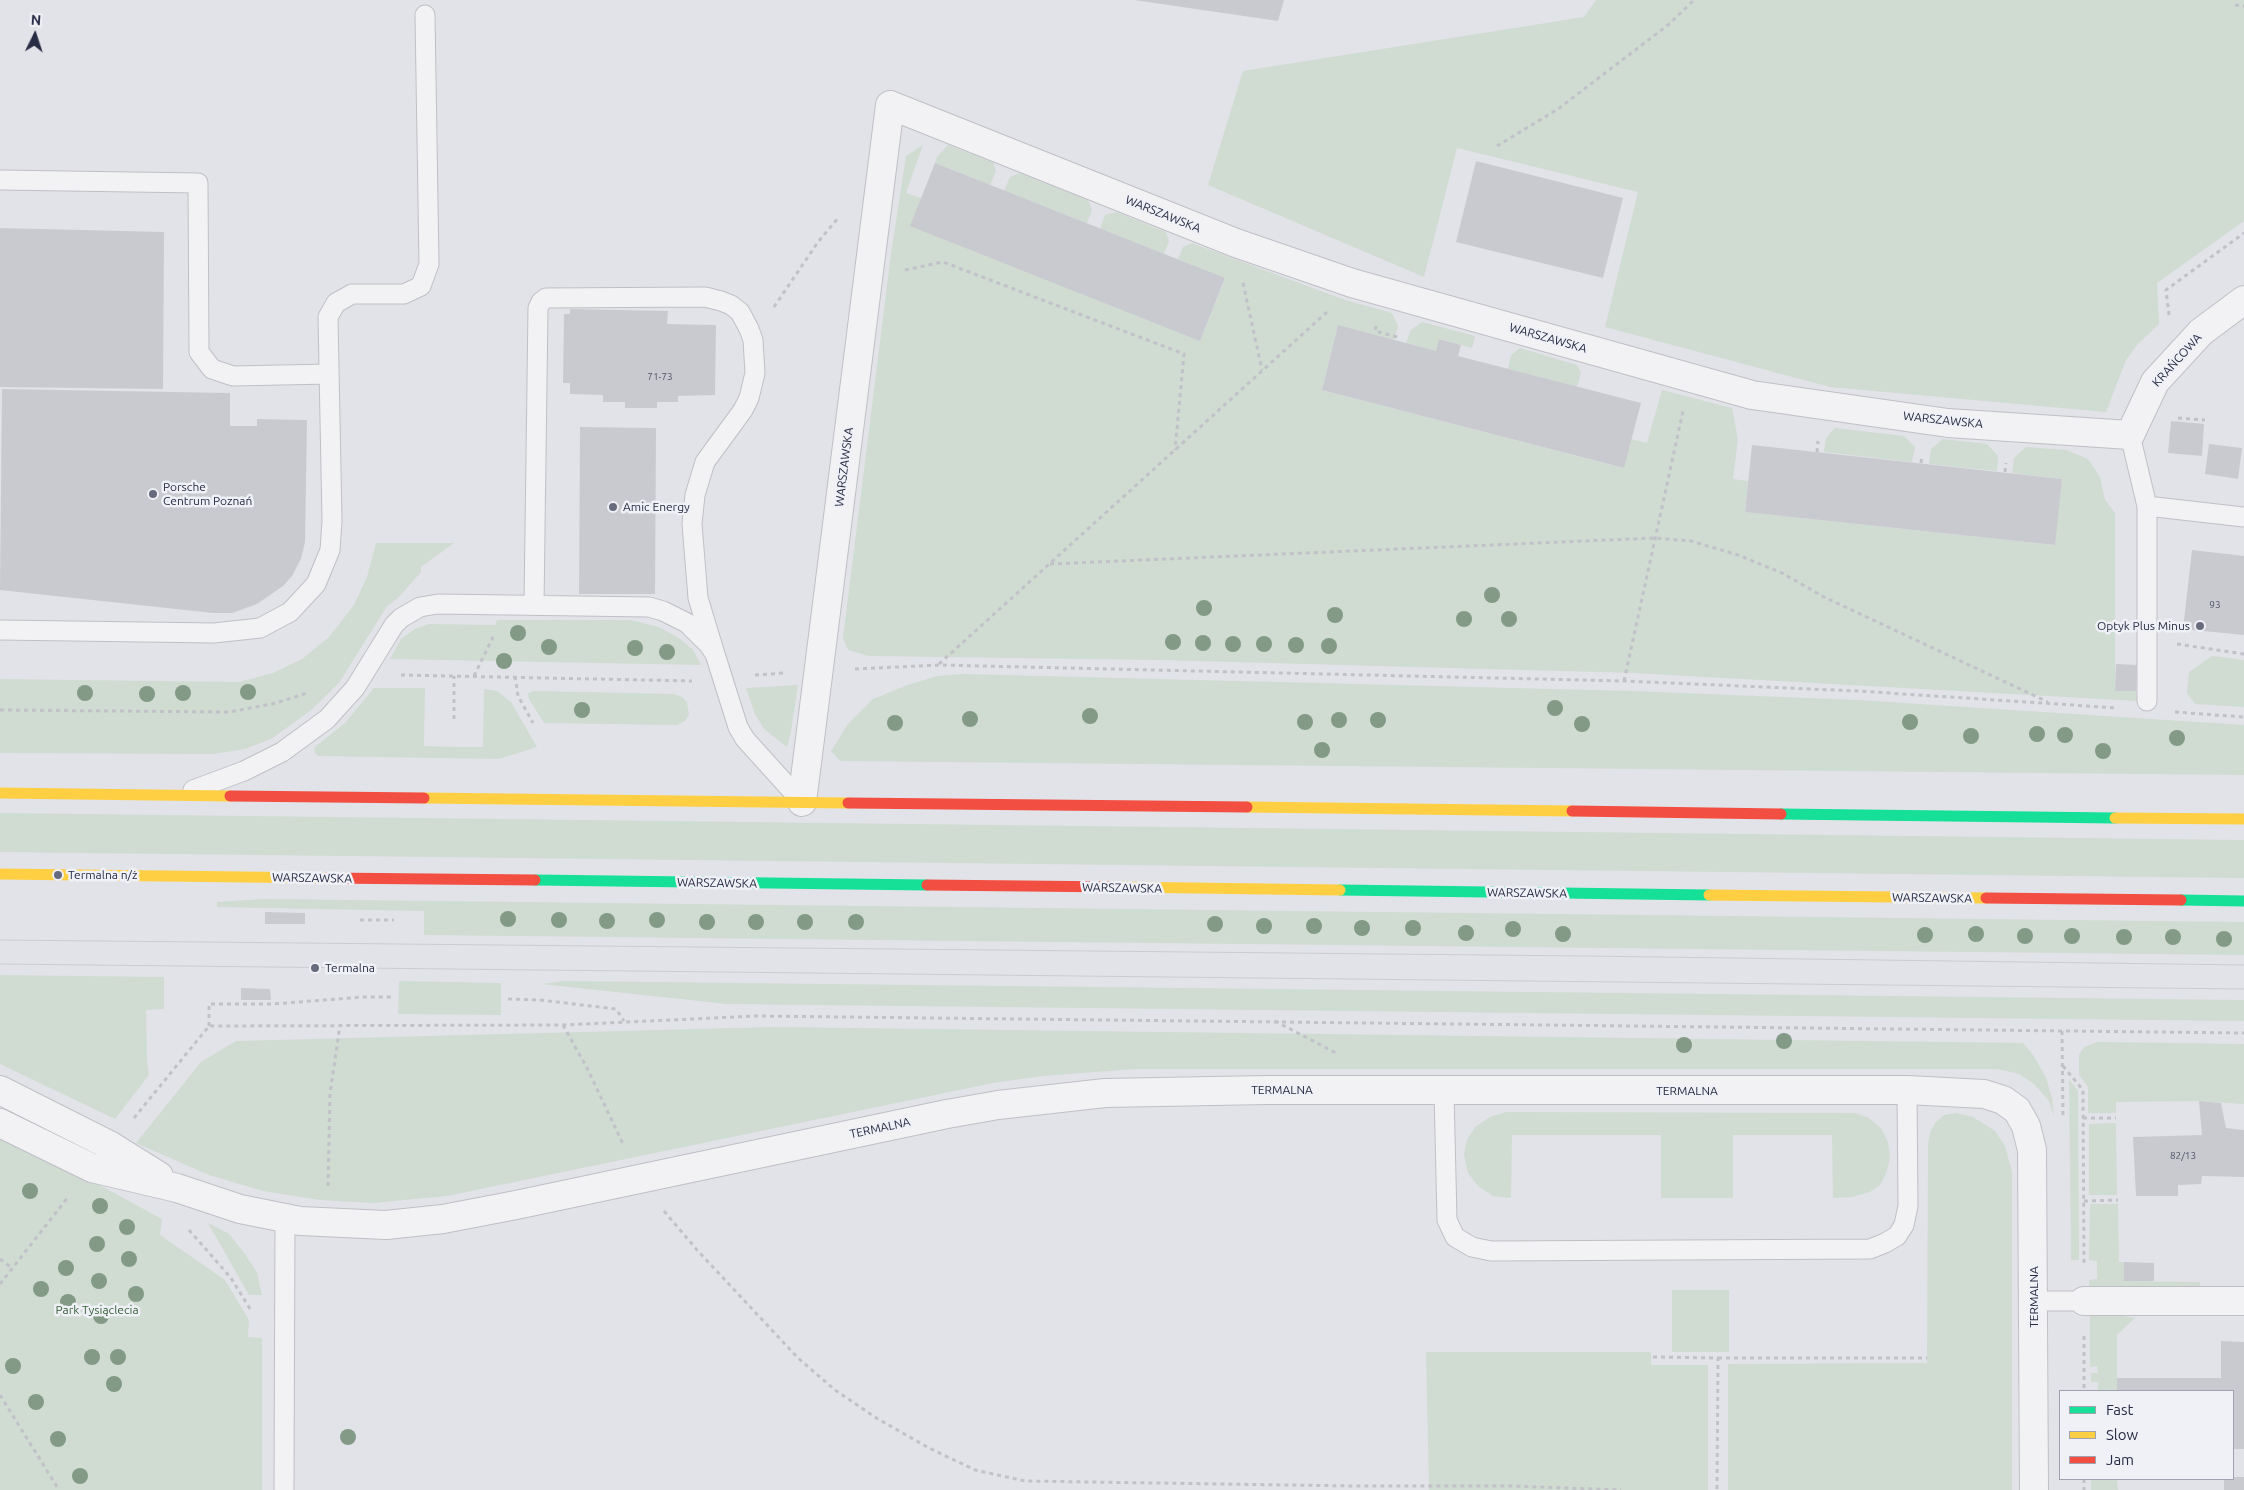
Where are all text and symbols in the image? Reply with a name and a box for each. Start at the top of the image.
north arrow [10,10,60,60]
text: N [30,12,42,28]
street label: WARSZAWSKA [1123,192,1203,236]
street label: WARSZAWSKA [1508,320,1588,356]
street label: KRAŃCOWA [2149,330,2205,390]
house number: 71-73 [647,371,673,383]
street label: WARSZAWSKA [1902,409,1984,431]
street label: WARSZAWSKA [832,426,856,508]
place label: Porsche Centrum Poznań [163,480,252,508]
marker: Porsche Centrum Poznań [147,488,159,500]
place label: Amic Energy [623,500,690,514]
marker: Amic Energy [607,501,619,513]
house number: 93 [2209,599,2221,611]
place label: Optyk Plus Minus [2097,619,2190,633]
marker: Optyk Plus Minus [2194,620,2206,632]
place label: Termalna n/ż [68,868,137,882]
marker: Termalna n/ż [52,869,64,881]
street label: WARSZAWSKA [272,870,352,886]
street label: WARSZAWSKA [677,875,757,891]
street label: WARSZAWSKA [1082,880,1162,896]
street label: WARSZAWSKA [1487,885,1567,901]
street label: WARSZAWSKA [1892,890,1972,906]
place label: Termalna [325,961,375,975]
marker: Termalna [309,962,321,974]
street label: TERMALNA [1251,1083,1313,1097]
street label: TERMALNA [1656,1084,1718,1098]
street label: TERMALNA [848,1115,912,1141]
house number: 82/13 [2170,1150,2196,1162]
street label: TERMALNA [2027,1266,2041,1328]
park label: Park Tysiąclecia [55,1303,139,1317]
legend [2059,1390,2234,1480]
text: Fast [2106,1401,2133,1418]
text: Slow [2106,1426,2138,1443]
text: Jam [2106,1451,2134,1468]

